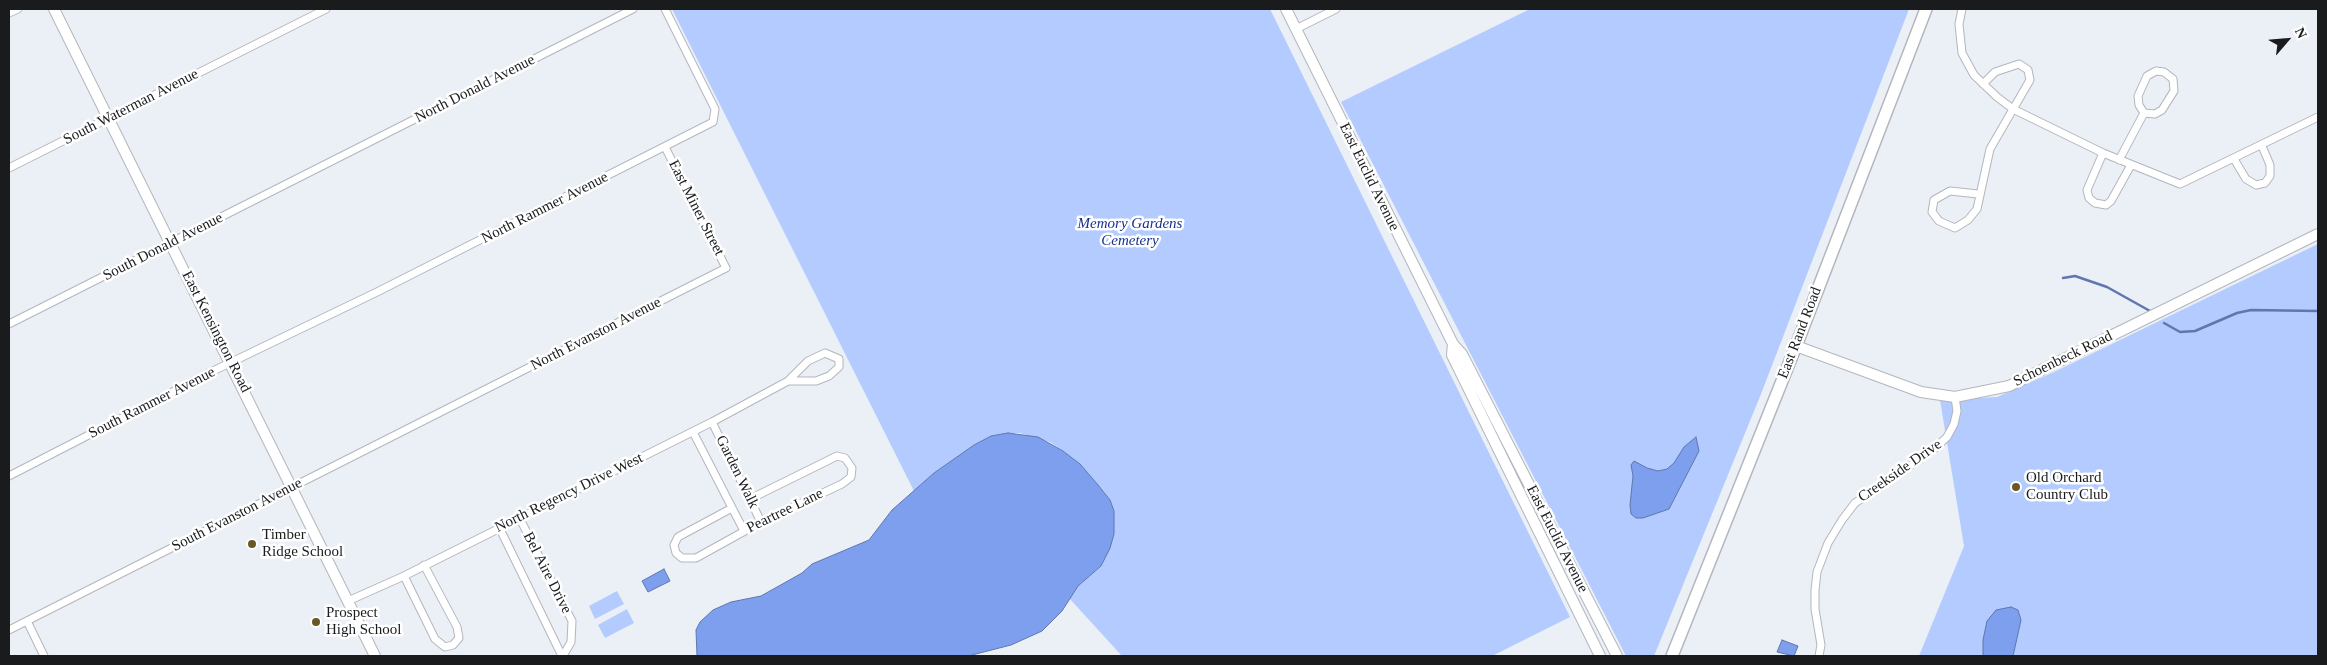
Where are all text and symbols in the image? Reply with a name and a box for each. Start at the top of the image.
north arrow [2262,15,2312,65]
text: N [2292,25,2310,41]
street label: North Donald Avenue [412,51,538,127]
street label: South Waterman Avenue [60,65,202,149]
street label: East Euclid Avenue [1335,120,1403,234]
street label: East Miner Street [664,157,728,259]
street label: North Rammer Avenue [479,168,611,248]
street label: South Donald Avenue [100,209,226,285]
park label: Memory Gardens Cemetery [1078,215,1182,250]
street label: East Kensington Road [178,268,254,396]
street label: East Rand Road [1774,285,1826,381]
street label: North Evanston Avenue [528,293,664,375]
street label: Schoenbeck Road [2011,327,2115,391]
street label: South Rammer Avenue [86,363,218,443]
street label: Garden Walk [712,432,762,512]
street label: Creekside Drive [1855,436,1945,506]
street label: North Regency Drive West [492,449,646,537]
place label: Old Orchard Country Club [2026,469,2108,504]
street label: South Evanston Avenue [169,474,305,556]
marker: Old Orchard Country Club [2010,481,2022,493]
street label: East Euclid Avenue [1522,482,1592,596]
street label: Peartree Lane [744,485,826,537]
place label: Timber Ridge School [262,526,343,561]
street label: Bel Aire Drive [519,529,575,617]
marker: Timber Ridge School [246,538,258,550]
place label: Prospect High School [326,604,401,639]
marker: Prospect High School [310,616,322,628]

